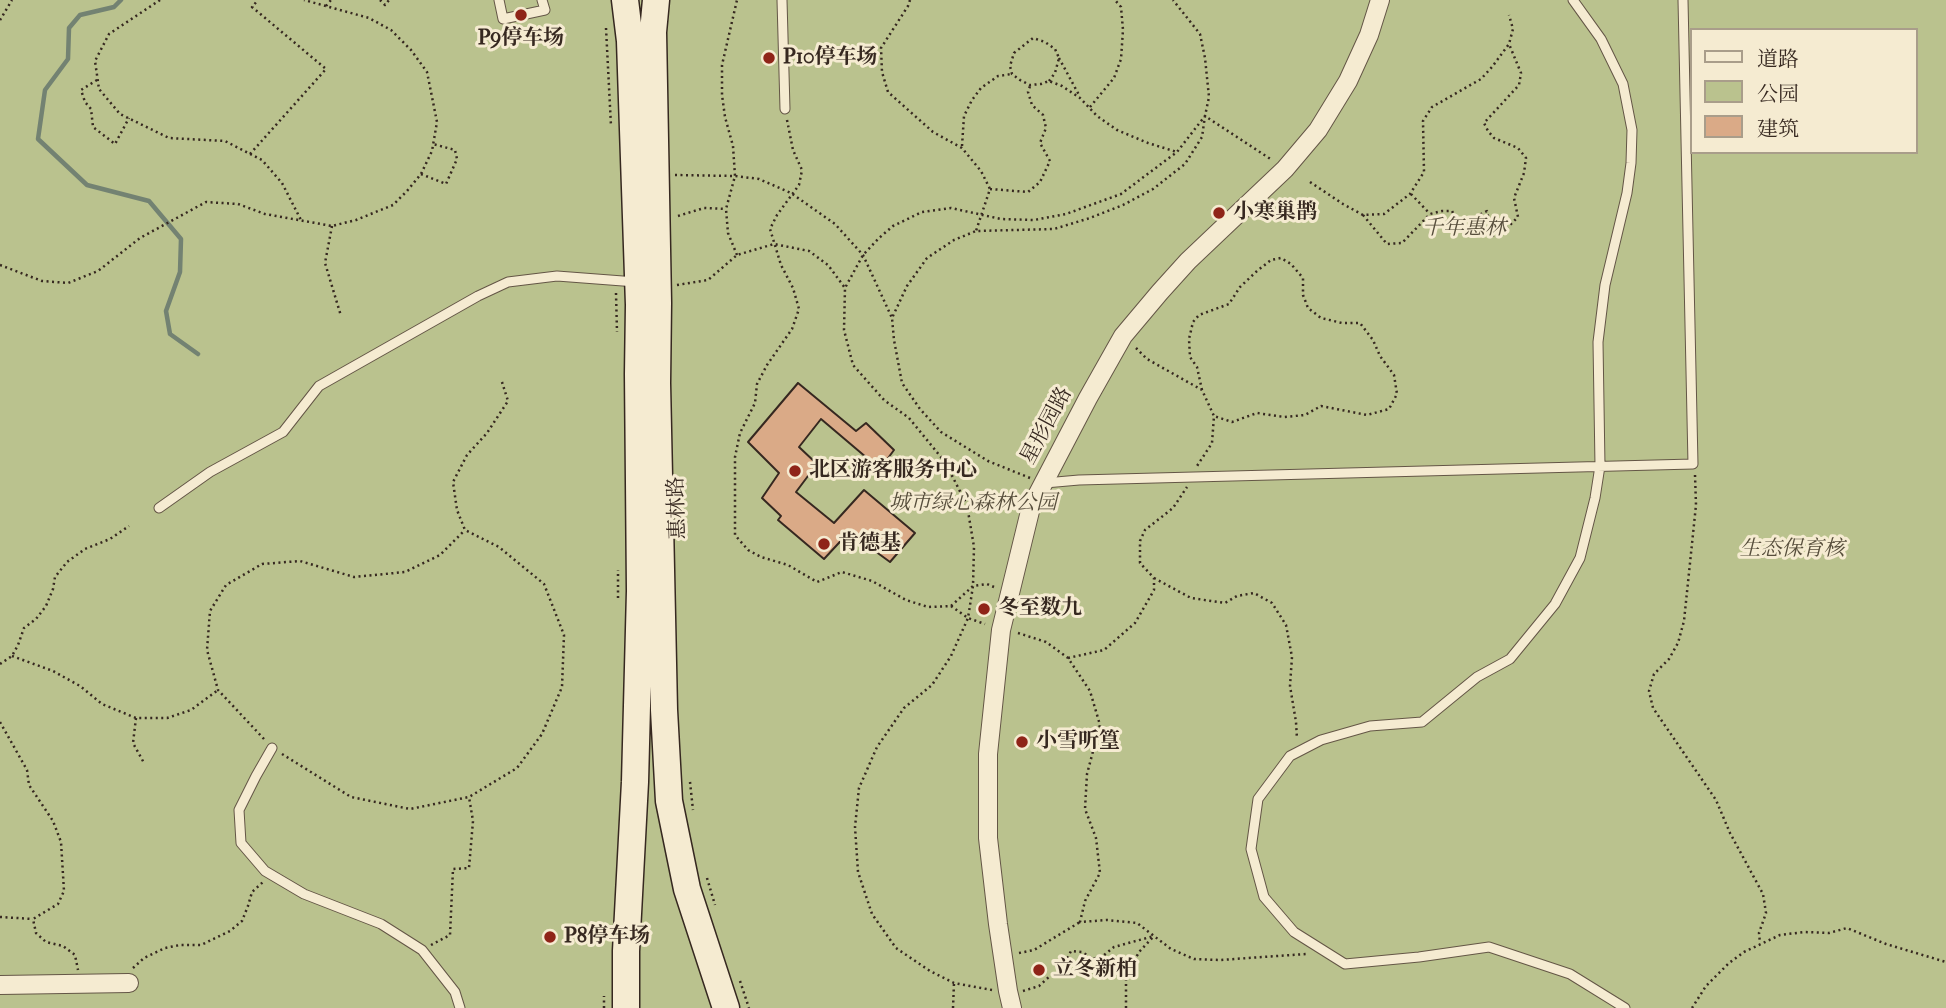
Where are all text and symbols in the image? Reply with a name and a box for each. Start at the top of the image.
marker: P9停车场 [513,7,529,23]
place label: P9停车场 [478,26,564,52]
legend [1690,28,1918,154]
place label: P10停车场 [783,45,878,71]
text: 道路 [1757,47,1799,71]
marker: P10停车场 [761,50,777,66]
text: 公园 [1757,82,1799,106]
text: 建筑 [1757,117,1799,141]
place label: 小寒巢鹊 [1233,200,1317,226]
marker: 小寒巢鹊 [1211,205,1227,221]
park label: 千年惠林 [1422,216,1506,242]
street label: 星形园路 [1016,383,1078,469]
place label: 北区游客服务中心 [809,458,977,484]
marker: 北区游客服务中心 [787,463,803,479]
street label: 惠林路 [664,476,692,540]
park label: 城市绿心森林公园 [889,491,1057,517]
place label: 肯德基 [838,531,901,557]
marker: 肯德基 [816,536,832,552]
park label: 生态保育核 [1740,537,1844,563]
place label: 冬至数九 [998,596,1082,622]
marker: 冬至数九 [976,601,992,617]
place label: 小雪听篁 [1036,729,1120,755]
marker: 小雪听篁 [1014,734,1030,750]
place label: P8停车场 [564,924,650,950]
marker: P8停车场 [542,929,558,945]
place label: 立冬新柏 [1053,957,1137,983]
marker: 立冬新柏 [1031,962,1047,978]

